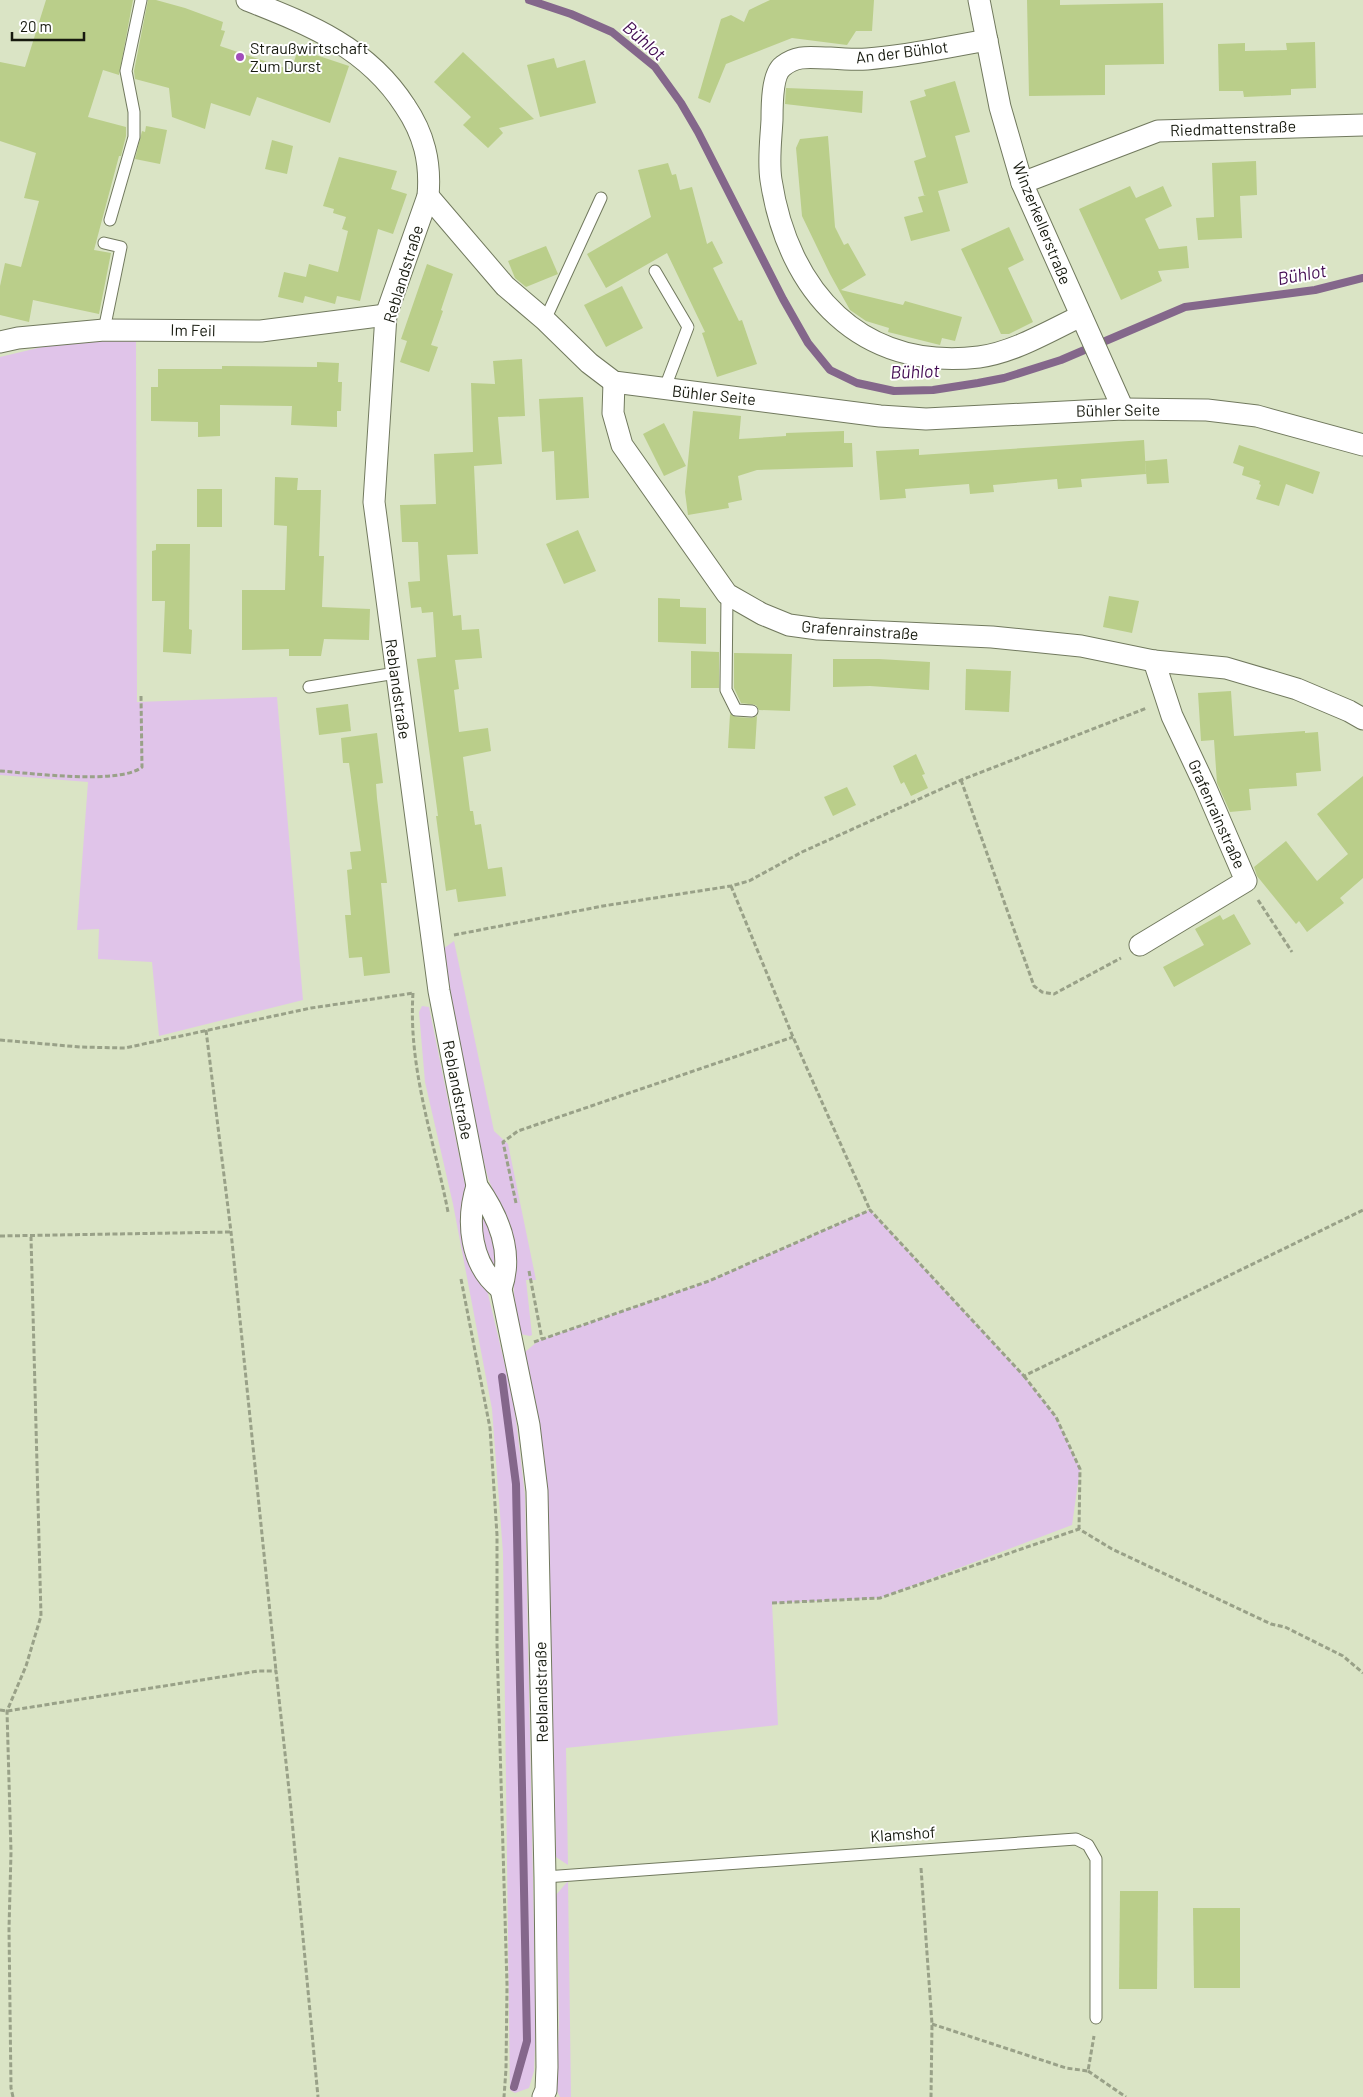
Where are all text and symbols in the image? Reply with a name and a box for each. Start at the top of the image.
scale bar [12,10,85,42]
water label: Bühlot [619,16,671,65]
text: 20 m [20,17,52,35]
street label: An der Bühlot [855,36,949,67]
place label: Straußwirtschaft Zum Durst [250,38,368,75]
marker: Straußwirtschaft Zum Durst [234,51,246,63]
street label: Riedmattenstraße [1170,116,1296,139]
street label: Winzerkellerstraße [1009,159,1076,287]
street label: Reblandstraße [379,223,426,325]
water label: Bühlot [1276,259,1329,289]
street label: Im Feil [170,320,216,339]
water label: Bühlot [890,359,941,383]
street label: Bühler Seite [671,381,757,408]
street label: Bühler Seite [1076,399,1160,420]
street label: Grafenrainstraße [801,616,919,643]
street label: Reblandstraße [382,638,415,740]
street label: Grafenrainstraße [1185,756,1250,871]
street label: Reblandstraße [440,1039,477,1141]
street label: Reblandstraße [530,1641,551,1743]
street label: Klamshof [870,1822,937,1845]

